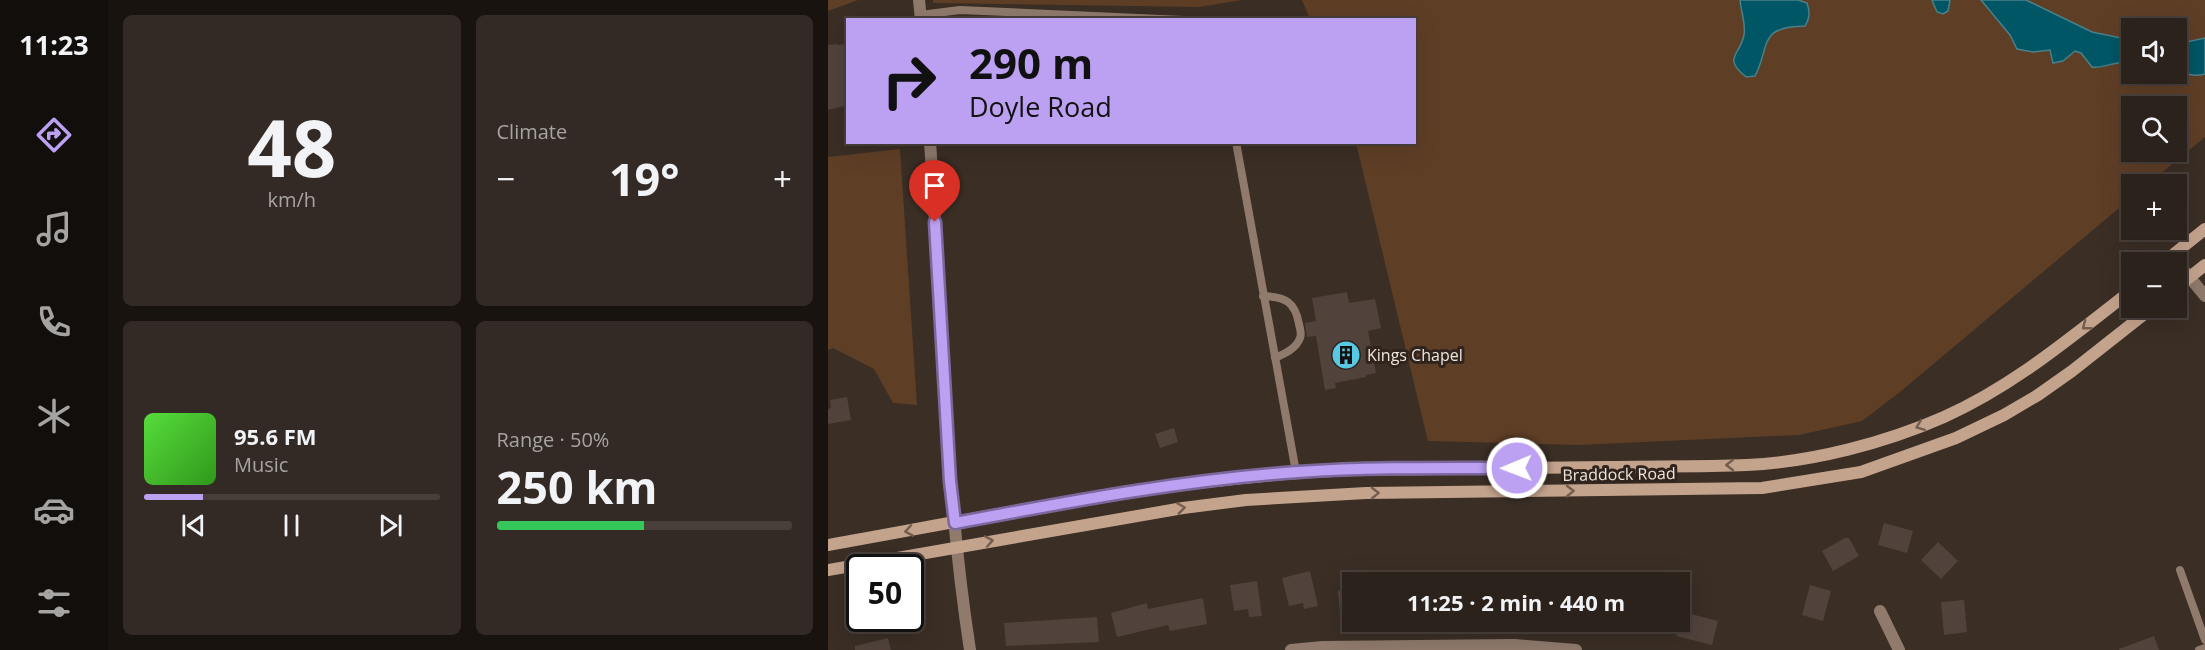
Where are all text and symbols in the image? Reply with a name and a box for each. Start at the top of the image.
map controls [2121,18,2187,318]
button: sound [2121,18,2187,84]
text: 11:23 [19,26,89,63]
text: 290 m [969,34,1093,91]
icon: right [870,42,948,120]
text: Doyle Road [969,88,1112,125]
text: 48 [247,94,336,200]
button: search [2121,96,2187,162]
icon: directions [33,114,75,156]
text: Climate [497,118,567,145]
text: 19° [609,148,680,209]
text: − [497,156,515,201]
text: + [773,156,792,201]
pin [909,160,960,222]
icon: arrive [918,169,951,202]
button: + [2121,174,2187,240]
text: km/h [267,186,316,213]
icon: music [33,208,75,250]
button: − [2121,252,2187,318]
icon: phone [33,301,75,343]
one-way arrow [2081,318,2092,329]
building icon: Kings Chapel [1330,339,1362,371]
place label: Kings Chapel [1367,344,1463,366]
icon: climate [33,395,75,437]
one-way arrow [1915,419,1926,432]
text: 95.6 FM [234,421,317,451]
text: Range · 50% [497,426,609,453]
position arrow [1485,436,1549,500]
text: Music [234,451,288,478]
text: 250 km [497,456,657,517]
one-way arrow [1725,459,1734,471]
street label: Braddock Road [1562,462,1676,486]
one-way arrow [1566,485,1575,498]
one-way arrow [1371,487,1380,499]
icon: car [33,489,75,531]
one-way arrow [1177,503,1186,515]
icon: previous [177,509,210,542]
icon: pause [275,509,308,542]
icon: next [374,509,407,542]
one-way arrow [905,524,915,537]
one-way arrow [984,535,994,548]
speed limit sign: 50 [846,554,924,632]
icon: filters [33,582,75,624]
text: 11:25 · 2 min · 440 m [1407,587,1625,617]

